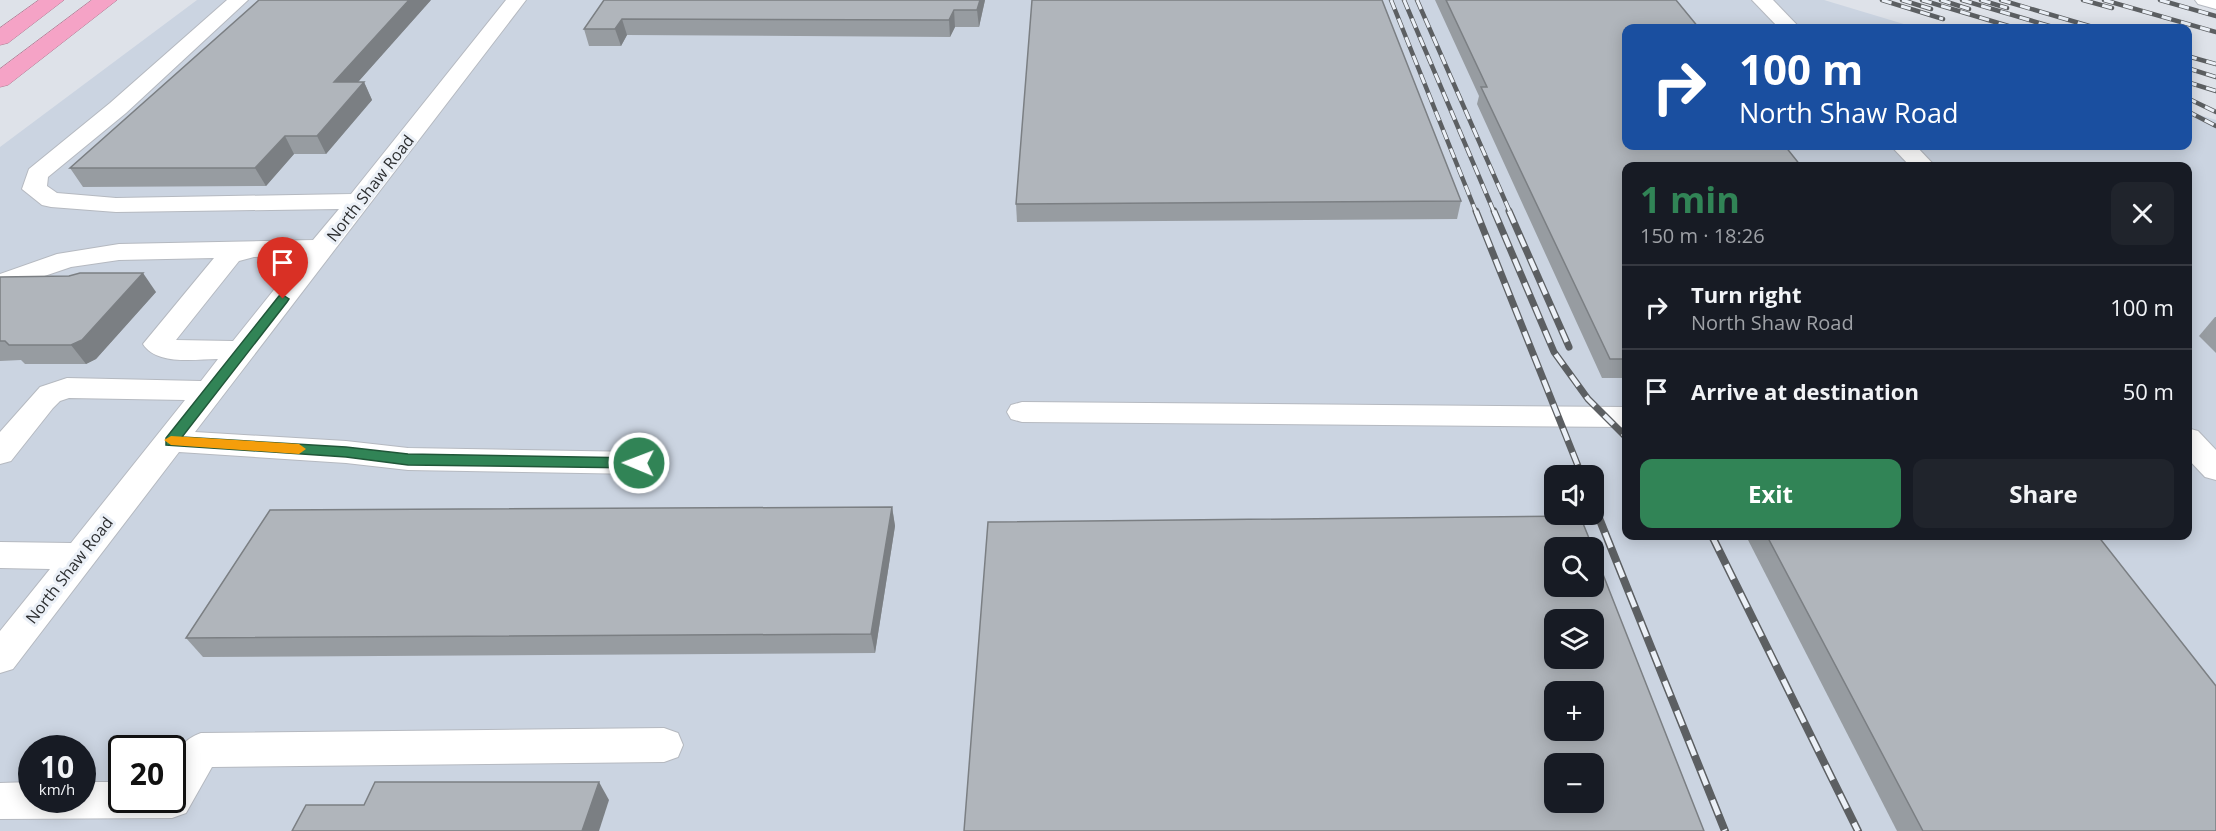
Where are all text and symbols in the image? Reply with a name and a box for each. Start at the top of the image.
text: 100 m [1739,40,1863,97]
icon: right [1640,48,1718,126]
text: North Shaw Road [1739,94,1959,131]
street label: North Shaw Road [321,130,419,246]
text: 1 min [1640,175,1740,224]
button: close [2111,182,2174,245]
text: 150 m · 18:26 [1640,222,1765,249]
pin [257,237,308,299]
icon: arrive [266,246,299,279]
text: Turn right [1691,279,1802,309]
icon: right [1640,291,1673,324]
text: 100 m [2110,292,2174,322]
text: North Shaw Road [1691,309,1854,336]
icon: arrive [1640,375,1673,408]
text: Arrive at destination [1691,376,1919,406]
text: 50 m [2123,376,2174,406]
position arrow [607,431,671,495]
button: Exit [1640,459,1901,528]
button: Share [1913,459,2174,528]
map controls [1544,465,1604,813]
button: sound [1544,465,1604,525]
street label: North Shaw Road [20,512,118,628]
button: search [1544,537,1604,597]
button: layers [1544,609,1604,669]
button: + [1544,681,1604,741]
speed limit sign: 20 [108,735,186,813]
text: 10 [40,746,74,787]
button: − [1544,753,1604,813]
text: km/h [39,779,75,799]

